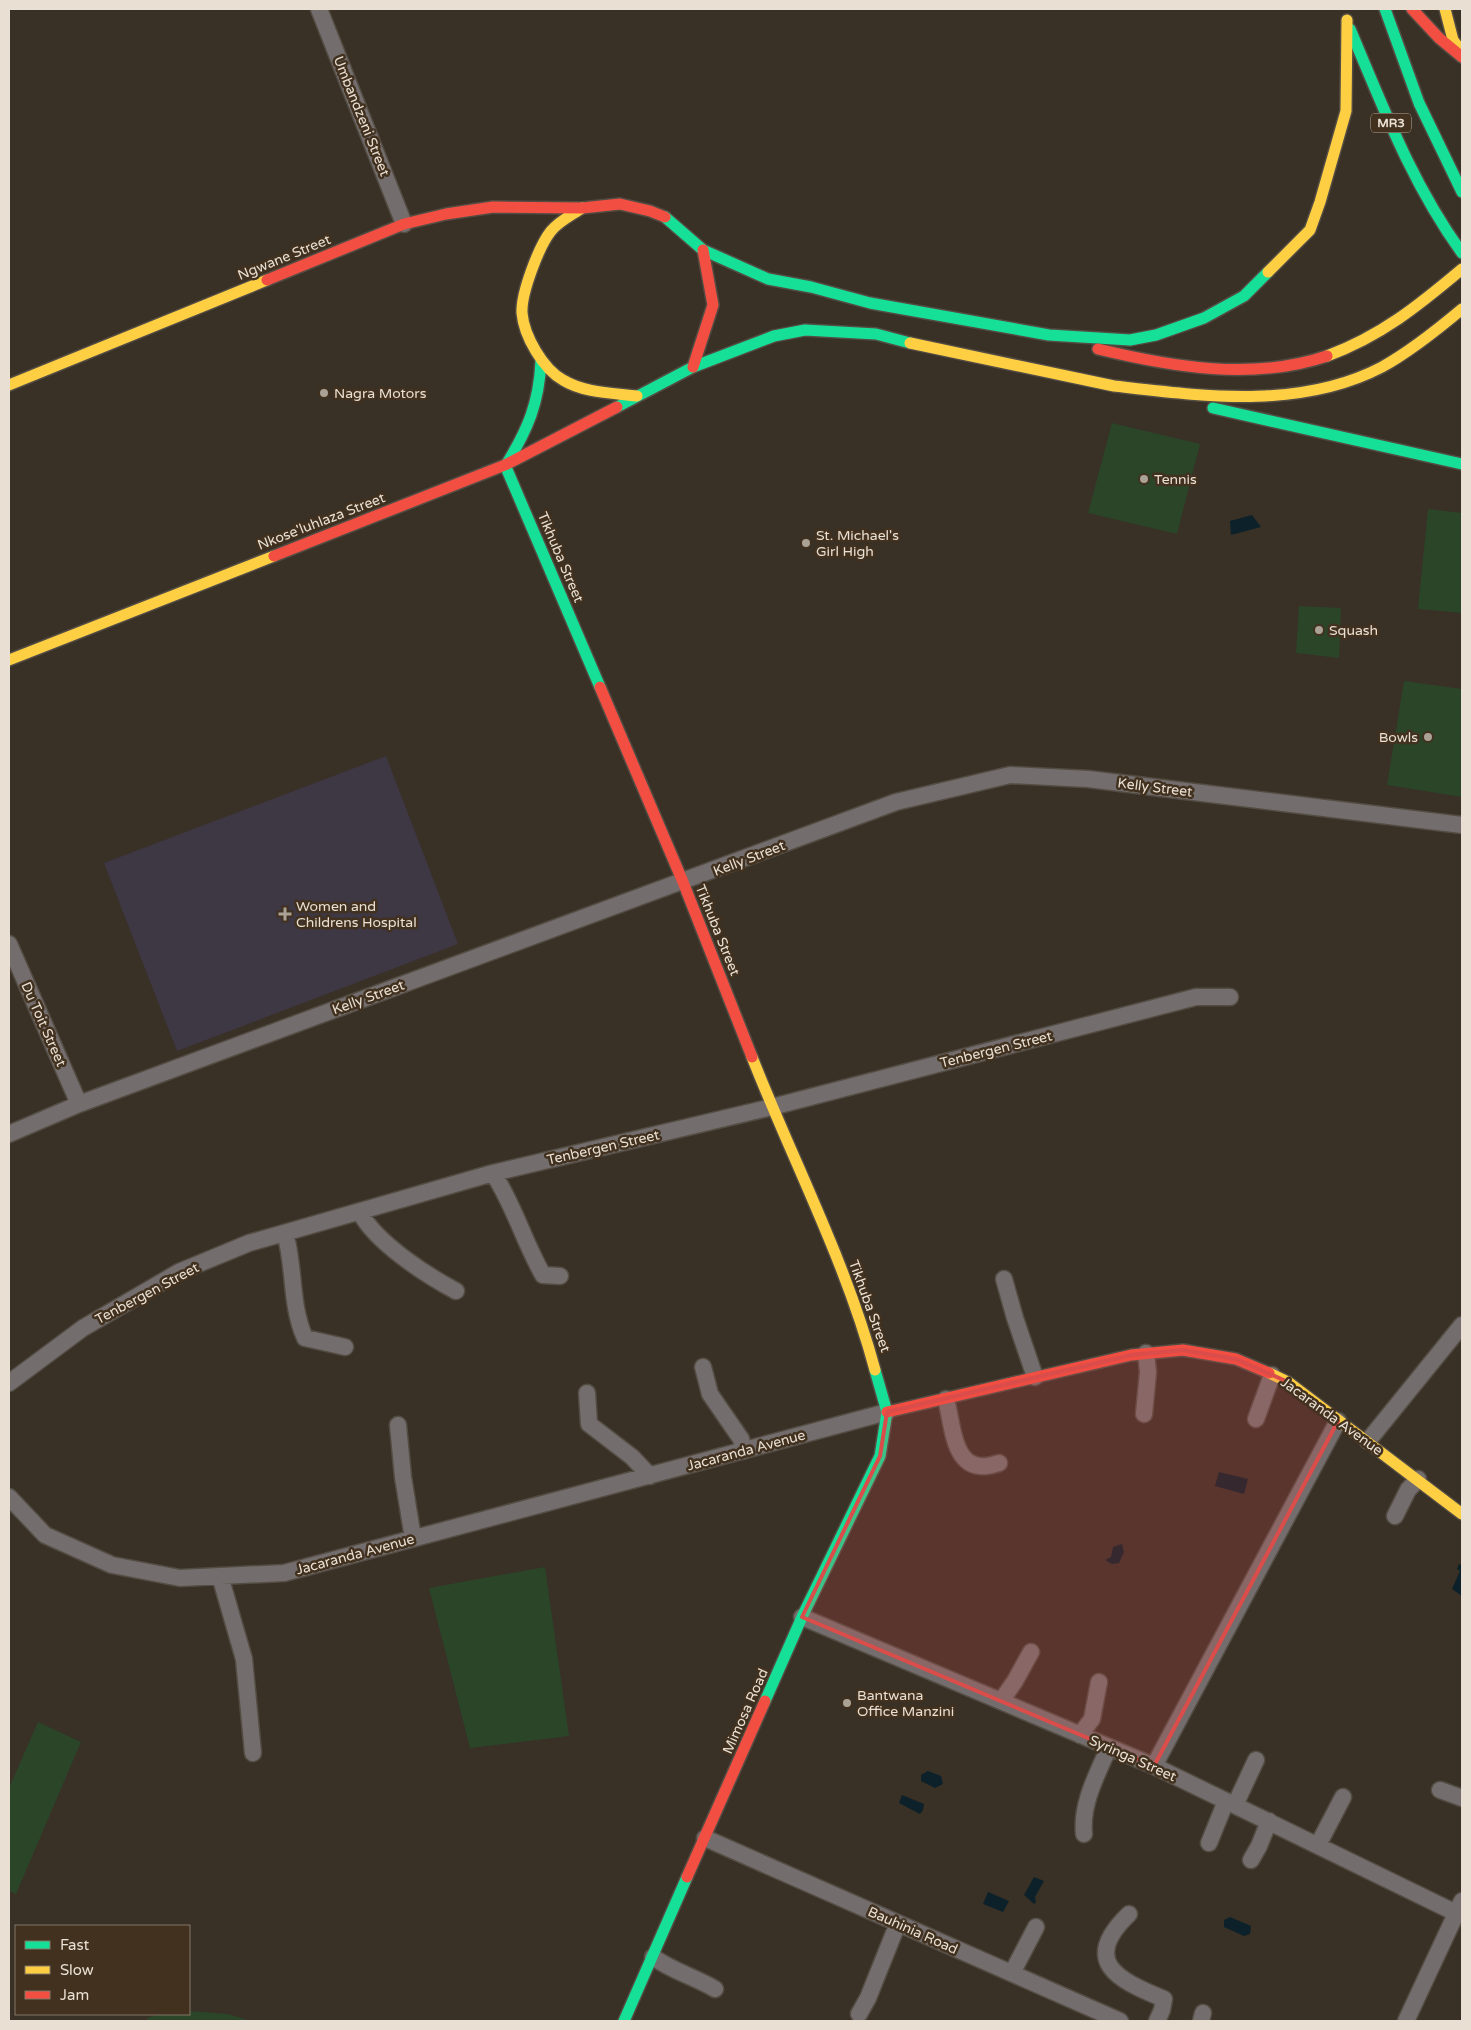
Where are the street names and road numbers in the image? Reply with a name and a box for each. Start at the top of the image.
street label: Umbandzeni Street [330,54,394,179]
road number: MR3 [1371,114,1411,132]
street label: Ngwane Street [235,231,334,284]
street label: Nkose'luhlaza Street [255,489,388,554]
street label: Tikhuba Street [534,509,588,606]
street label: Kelly Street [1116,774,1194,801]
street label: Kelly Street [711,837,788,880]
street label: Tikhuba Street [692,882,744,979]
street label: Kelly Street [330,976,407,1018]
street label: Du Toit Street [17,979,70,1070]
street label: Tenbergen Street [938,1027,1055,1072]
street label: Tenbergen Street [545,1126,662,1169]
street label: Tikhuba Street [845,1258,894,1355]
street label: Tenbergen Street [93,1259,203,1328]
street label: Jacaranda Avenue [1277,1374,1386,1459]
street label: Jacaranda Avenue [685,1426,807,1474]
street label: Jacaranda Avenue [294,1530,416,1578]
street label: Mimosa Road [719,1666,772,1757]
street label: Syringa Street [1087,1732,1180,1785]
street label: Bauhinia Road [865,1903,960,1958]

